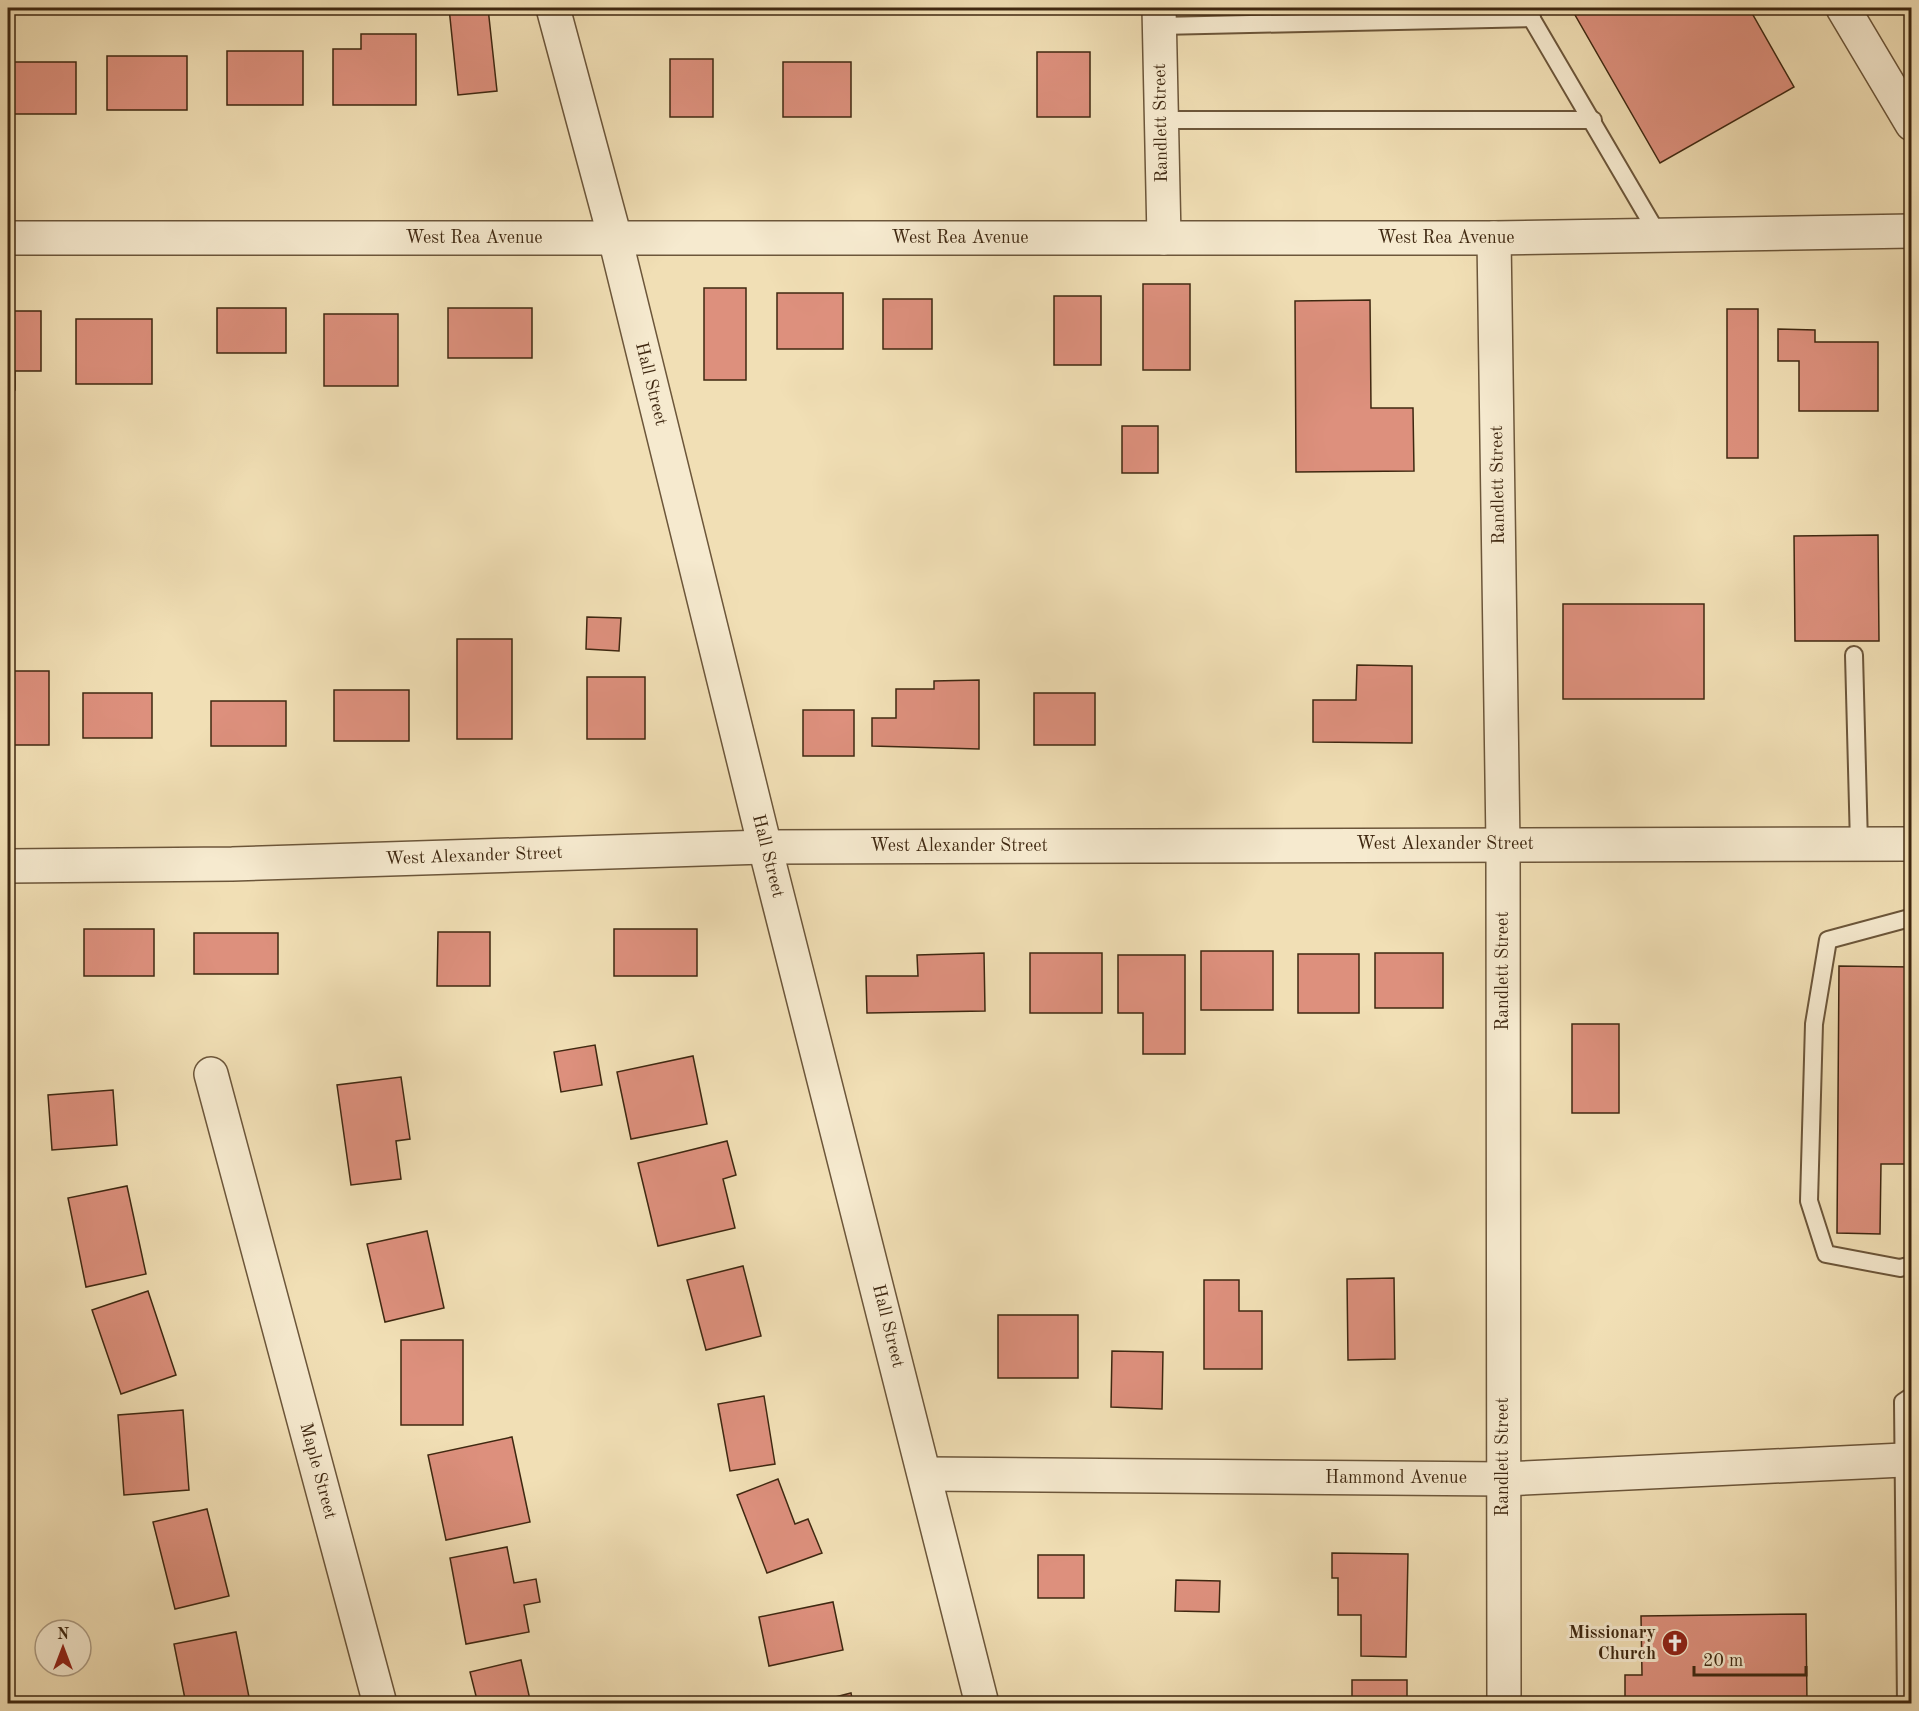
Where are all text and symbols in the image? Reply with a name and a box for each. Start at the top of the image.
street label: Randlett Street [1151,63,1171,183]
street label: West Rea Avenue [405,229,543,247]
street label: West Rea Avenue [891,229,1029,247]
street label: West Rea Avenue [1377,229,1515,247]
street label: Hall Street [632,340,670,428]
street label: Randlett Street [1488,425,1508,545]
street label: Hall Street [749,812,787,900]
street label: West Alexander Street [1356,835,1534,853]
street label: West Alexander Street [870,837,1048,855]
street label: West Alexander Street [385,844,563,868]
street label: Randlett Street [1494,911,1512,1031]
street label: Hall Street [869,1282,907,1370]
street label: Randlett Street [1494,1397,1512,1517]
street label: Maple Street [296,1421,340,1521]
street label: Hammond Avenue [1325,1469,1467,1487]
north arrow [33,1618,93,1678]
place label: Missionary Church [1568,1624,1656,1663]
text: N [57,1627,70,1643]
church icon: Missionary Church [1660,1628,1690,1658]
scale bar [1694,1639,1806,1677]
text: 20 m [1703,1652,1743,1670]

